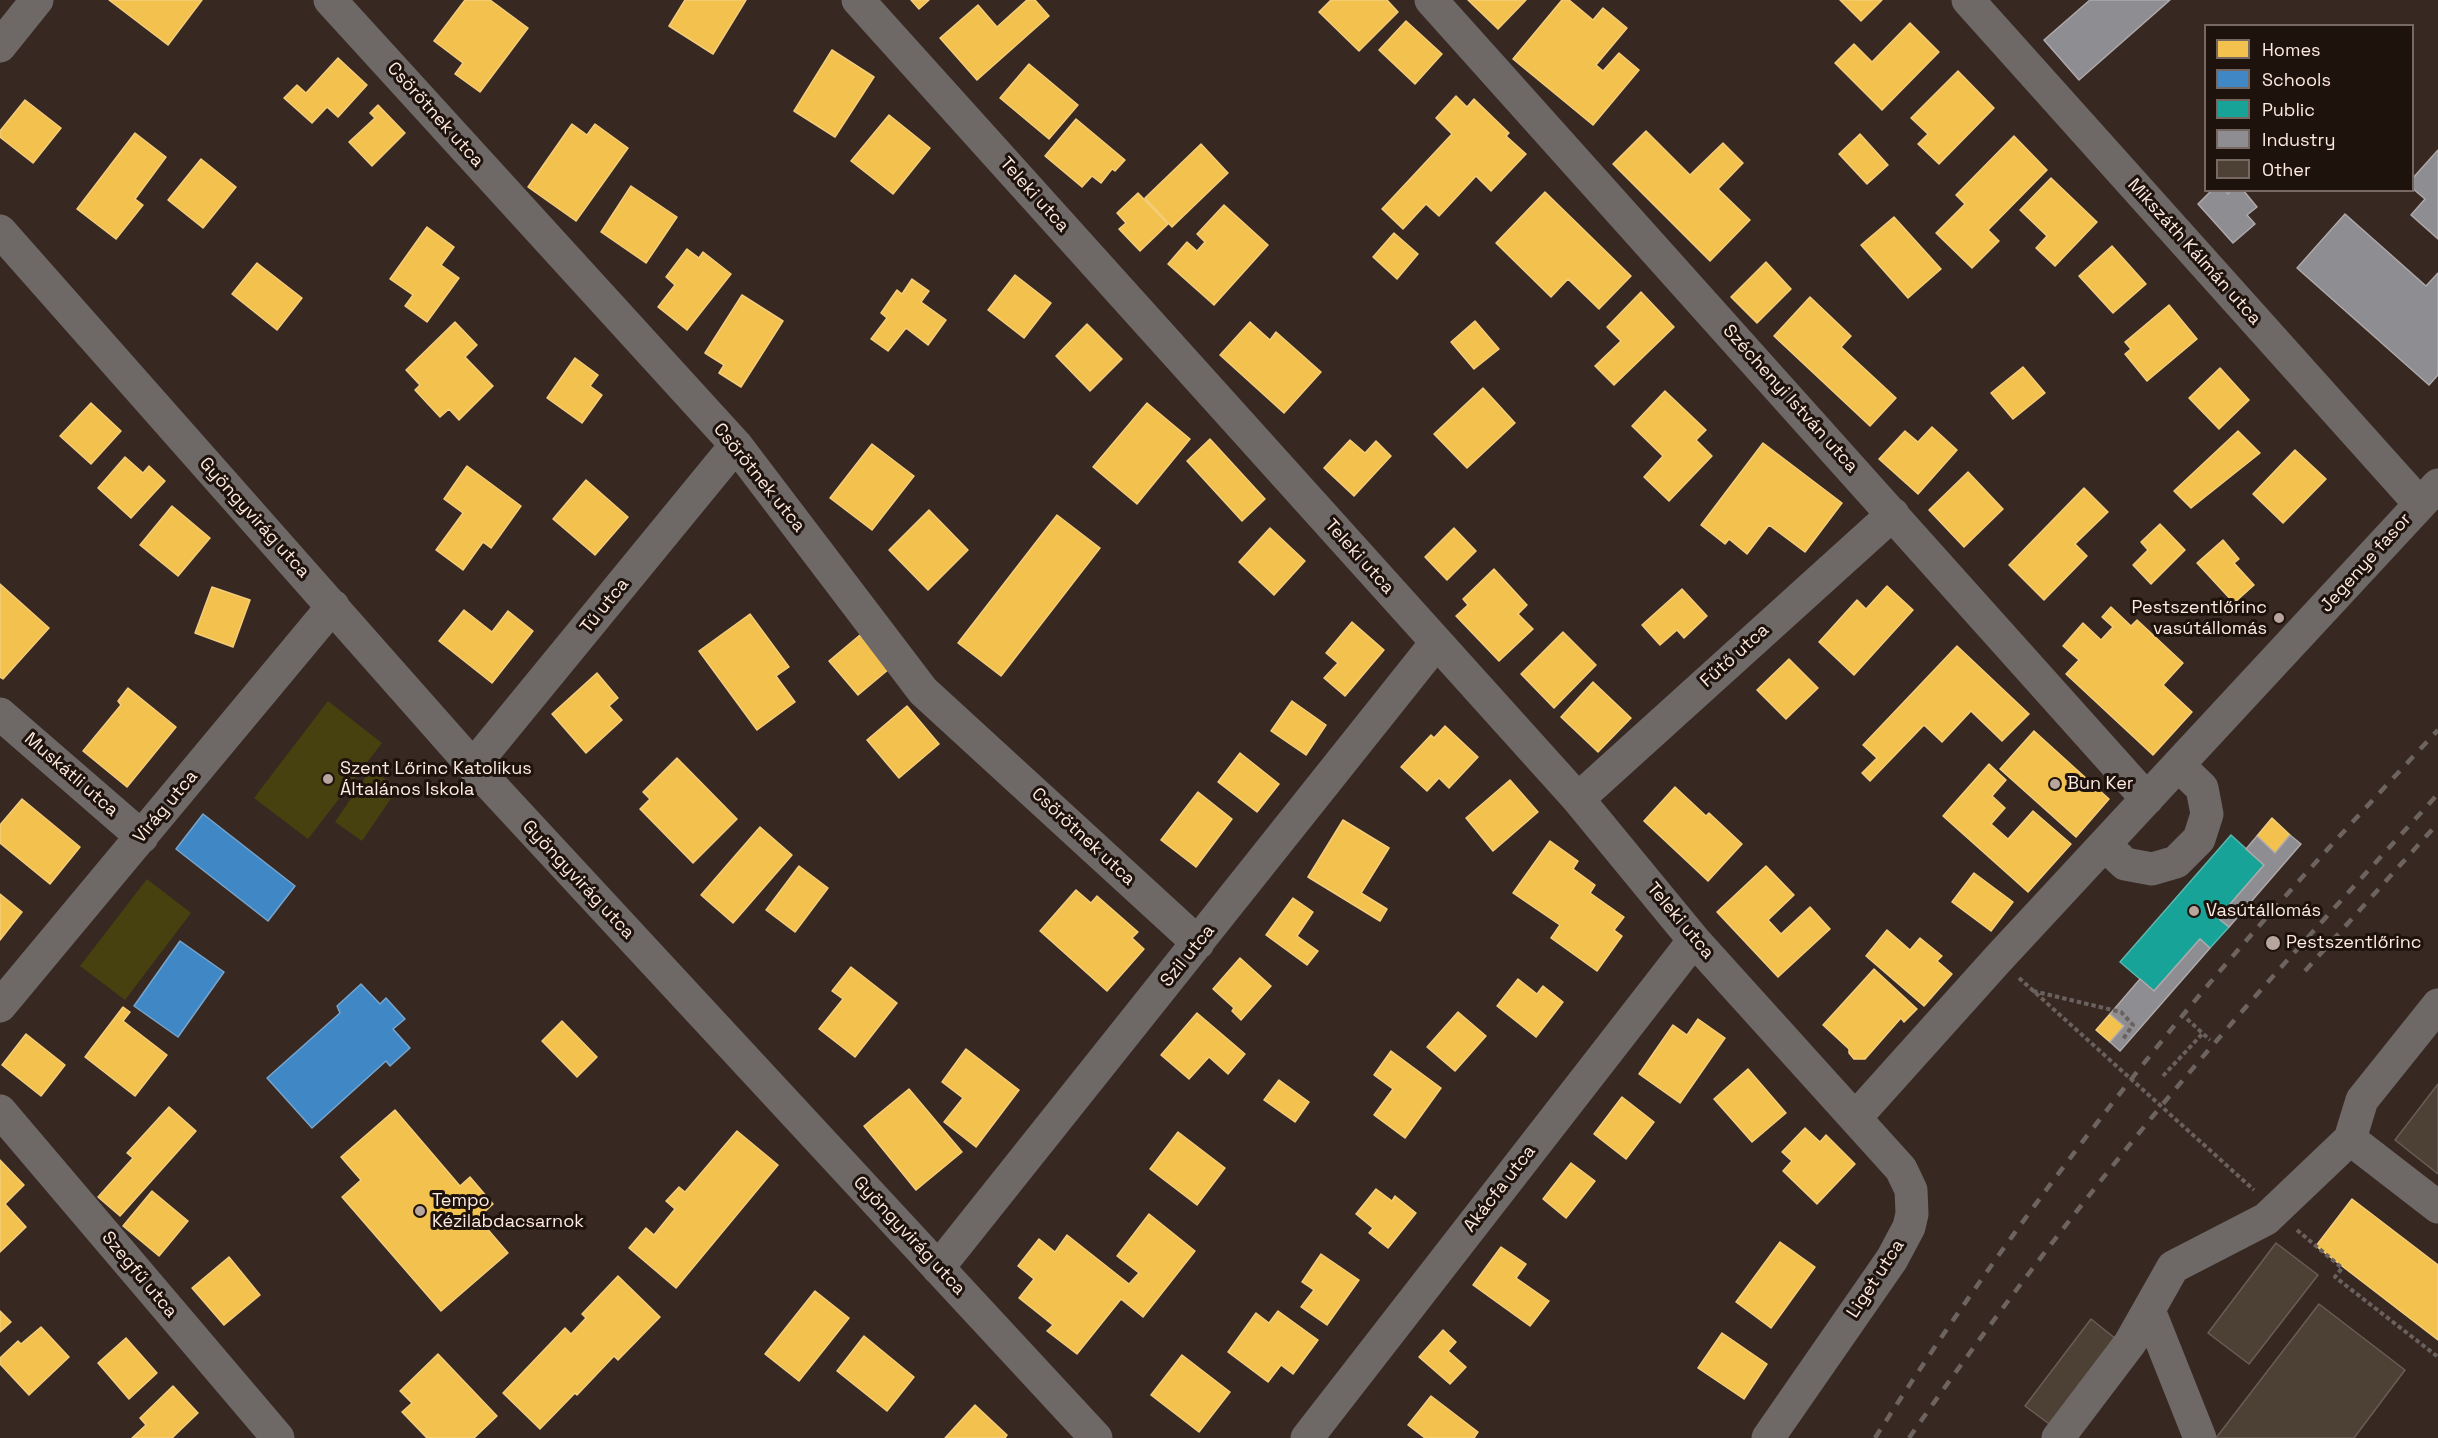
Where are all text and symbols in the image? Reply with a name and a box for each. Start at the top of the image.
legend [2204,24,2414,192]
text: Homes [2262,38,2321,61]
street label: Csörötnek utca [382,58,488,172]
text: Schools [2262,68,2331,91]
text: Public [2262,98,2315,121]
text: Industry [2262,128,2335,151]
street label: Teleki utca [995,153,1073,237]
text: Other [2262,158,2311,181]
street label: Mikszáth Kálmán utca [2123,174,2265,330]
street label: Széchenyi István utca [1718,321,1862,477]
street label: Csörötnek utca [709,419,809,537]
street label: Gyöngyvirág utca [194,453,314,583]
street label: Jegenye fasor [2316,509,2416,617]
street label: Teleki utca [1320,515,1398,599]
street label: Tű utca [576,574,634,638]
place label: Pestszentlőrinc vasútállomás [2131,597,2267,640]
marker: Pestszentlőrinc vasútállomás [2272,611,2286,625]
street label: Fűtő utca [1696,620,1774,692]
street label: Muskátli utca [20,728,122,822]
place label: Szent Lőrinc Katolikus Általános Iskola [340,758,532,800]
street label: Virág utca [129,766,203,848]
marker: Szent Lőrinc Katolikus Általános Iskola [321,772,335,786]
place label: Bun Ker [2067,773,2134,795]
marker: Bun Ker [2048,777,2062,791]
street label: Csörötnek utca [1027,783,1139,891]
street label: Gyöngyvirág utca [517,816,639,944]
street label: Teleki utca [1642,878,1718,964]
place label: Vasútállomás [2206,900,2321,922]
marker: Vasútállomás [2187,904,2201,918]
street label: Szil utca [1156,920,1220,992]
place label: Pestszentlőrinc [2286,932,2422,954]
marker: Pestszentlőrinc [2264,934,2282,952]
street label: Akácfa utca [1459,1141,1541,1237]
street label: Gyöngyvirág utca [848,1172,970,1300]
place label: Tempo Kézilabdacsarnok [432,1190,584,1232]
marker: Tempo Kézilabdacsarnok [413,1204,427,1218]
street label: Szegfű utca [97,1227,181,1323]
street label: Liget utca [1843,1236,1909,1322]

